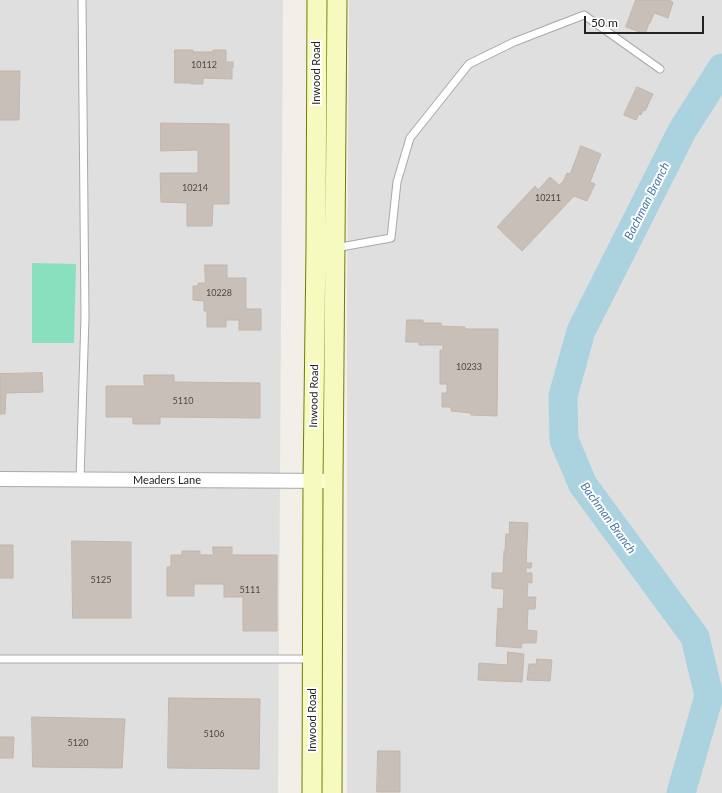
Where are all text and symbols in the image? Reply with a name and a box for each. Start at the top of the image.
scale bar [586,8,706,34]
text: 50 m [591,15,618,30]
street label: Inwood Road [309,41,323,105]
house number: 10112 [191,60,217,70]
water label: Bachman Branch [621,160,673,242]
house number: 10214 [182,183,208,193]
house number: 10211 [535,193,561,203]
house number: 10228 [206,288,232,298]
house number: 10233 [456,362,482,372]
street label: Inwood Road [307,364,321,428]
house number: 5110 [173,396,193,406]
street label: Meaders Lane [133,473,201,487]
water label: Bachman Branch [577,479,639,557]
house number: 5125 [91,575,111,585]
house number: 5111 [240,585,260,595]
street label: Inwood Road [305,688,319,752]
house number: 5106 [204,729,224,739]
house number: 5120 [68,738,88,748]

